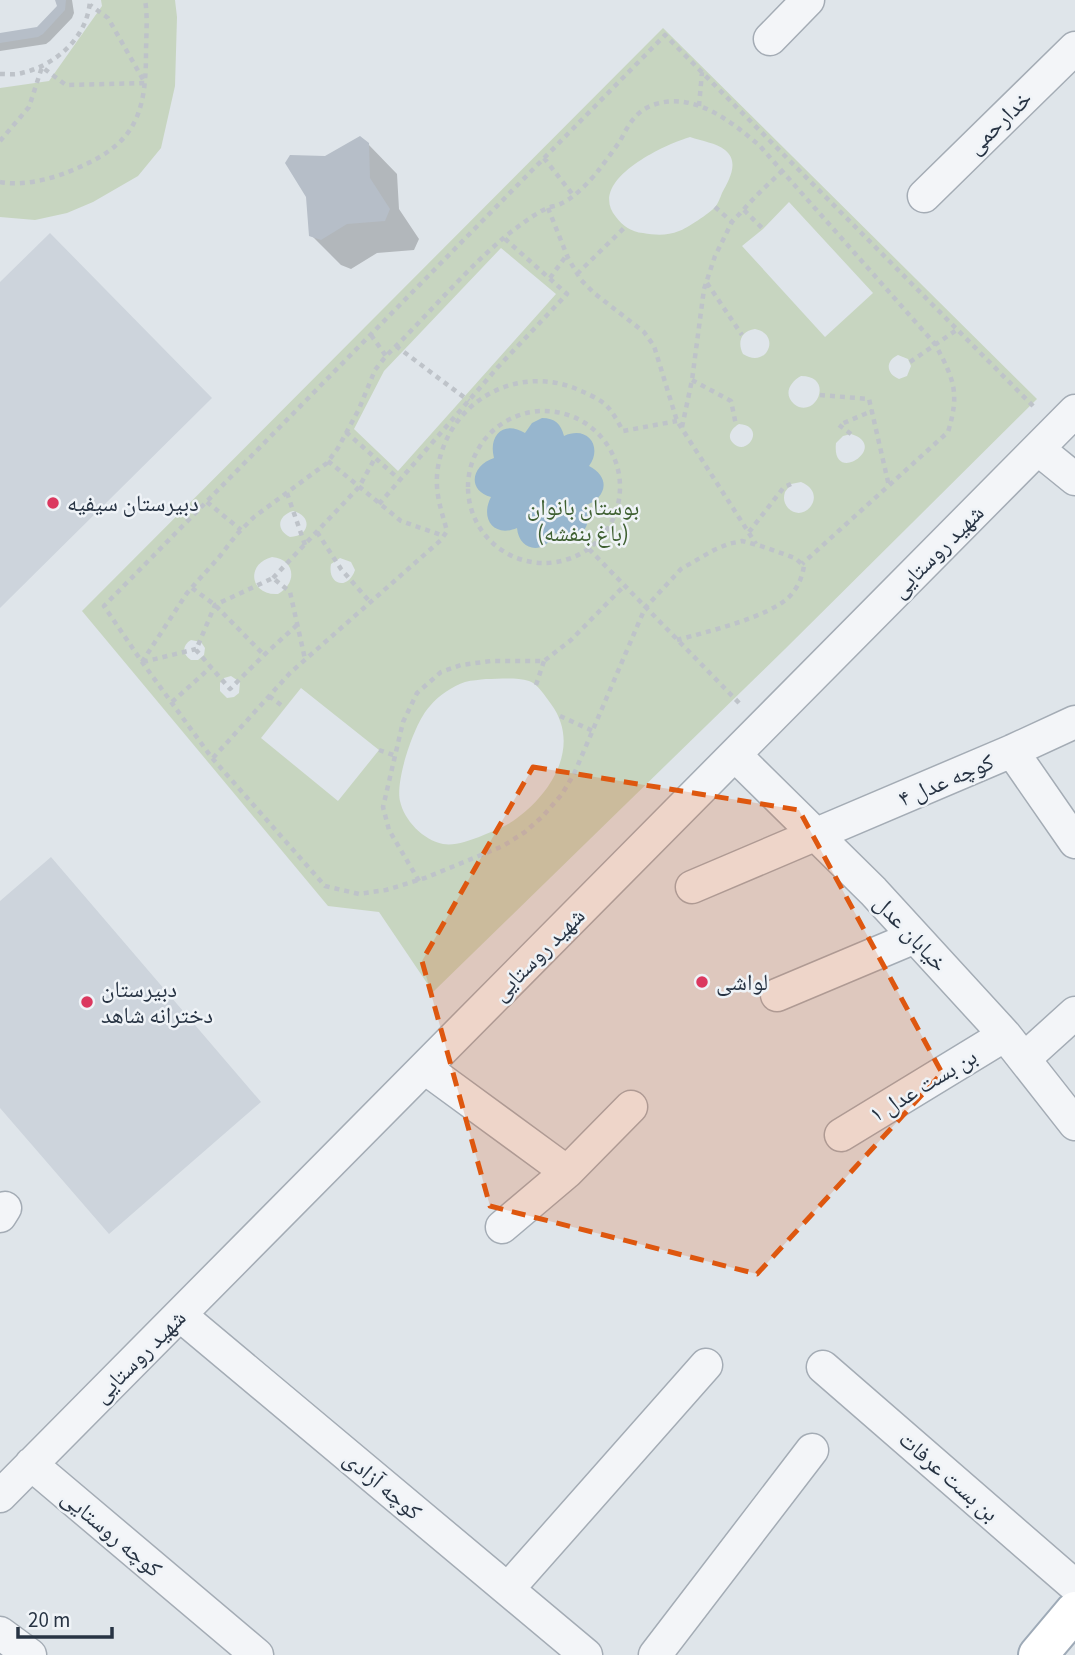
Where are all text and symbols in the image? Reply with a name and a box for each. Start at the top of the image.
street label: خدارحمی [959,83,1040,162]
place label: دبیرستان سیفیه [67,487,199,520]
park label: بوستان بانوان (باغ بنفشه) [527,491,639,550]
marker: دبیرستان سیفیه [45,495,61,511]
street label: شهید روستایی [883,497,992,606]
street label: کوچه عدل ۴ [893,745,1000,815]
street label: خیابان عدل [866,887,955,979]
street label: شهید روستایی [484,900,593,1009]
place label: لواشی [716,966,768,999]
place label: دبیرستان دخترانه شاهد [101,973,213,1032]
marker: لواشی [694,974,710,990]
marker: دبیرستان دخترانه شاهد [79,994,95,1010]
street label: بن بست عدل ۱ [863,1040,983,1131]
street label: شهید روستایی [85,1302,194,1411]
street label: بن بست عرفات [891,1423,1006,1529]
street label: کوچه آزادی [336,1443,429,1528]
street label: کوچه روستایی [54,1481,170,1586]
scale bar [18,1596,112,1640]
text: 20 m [28,1605,70,1635]

